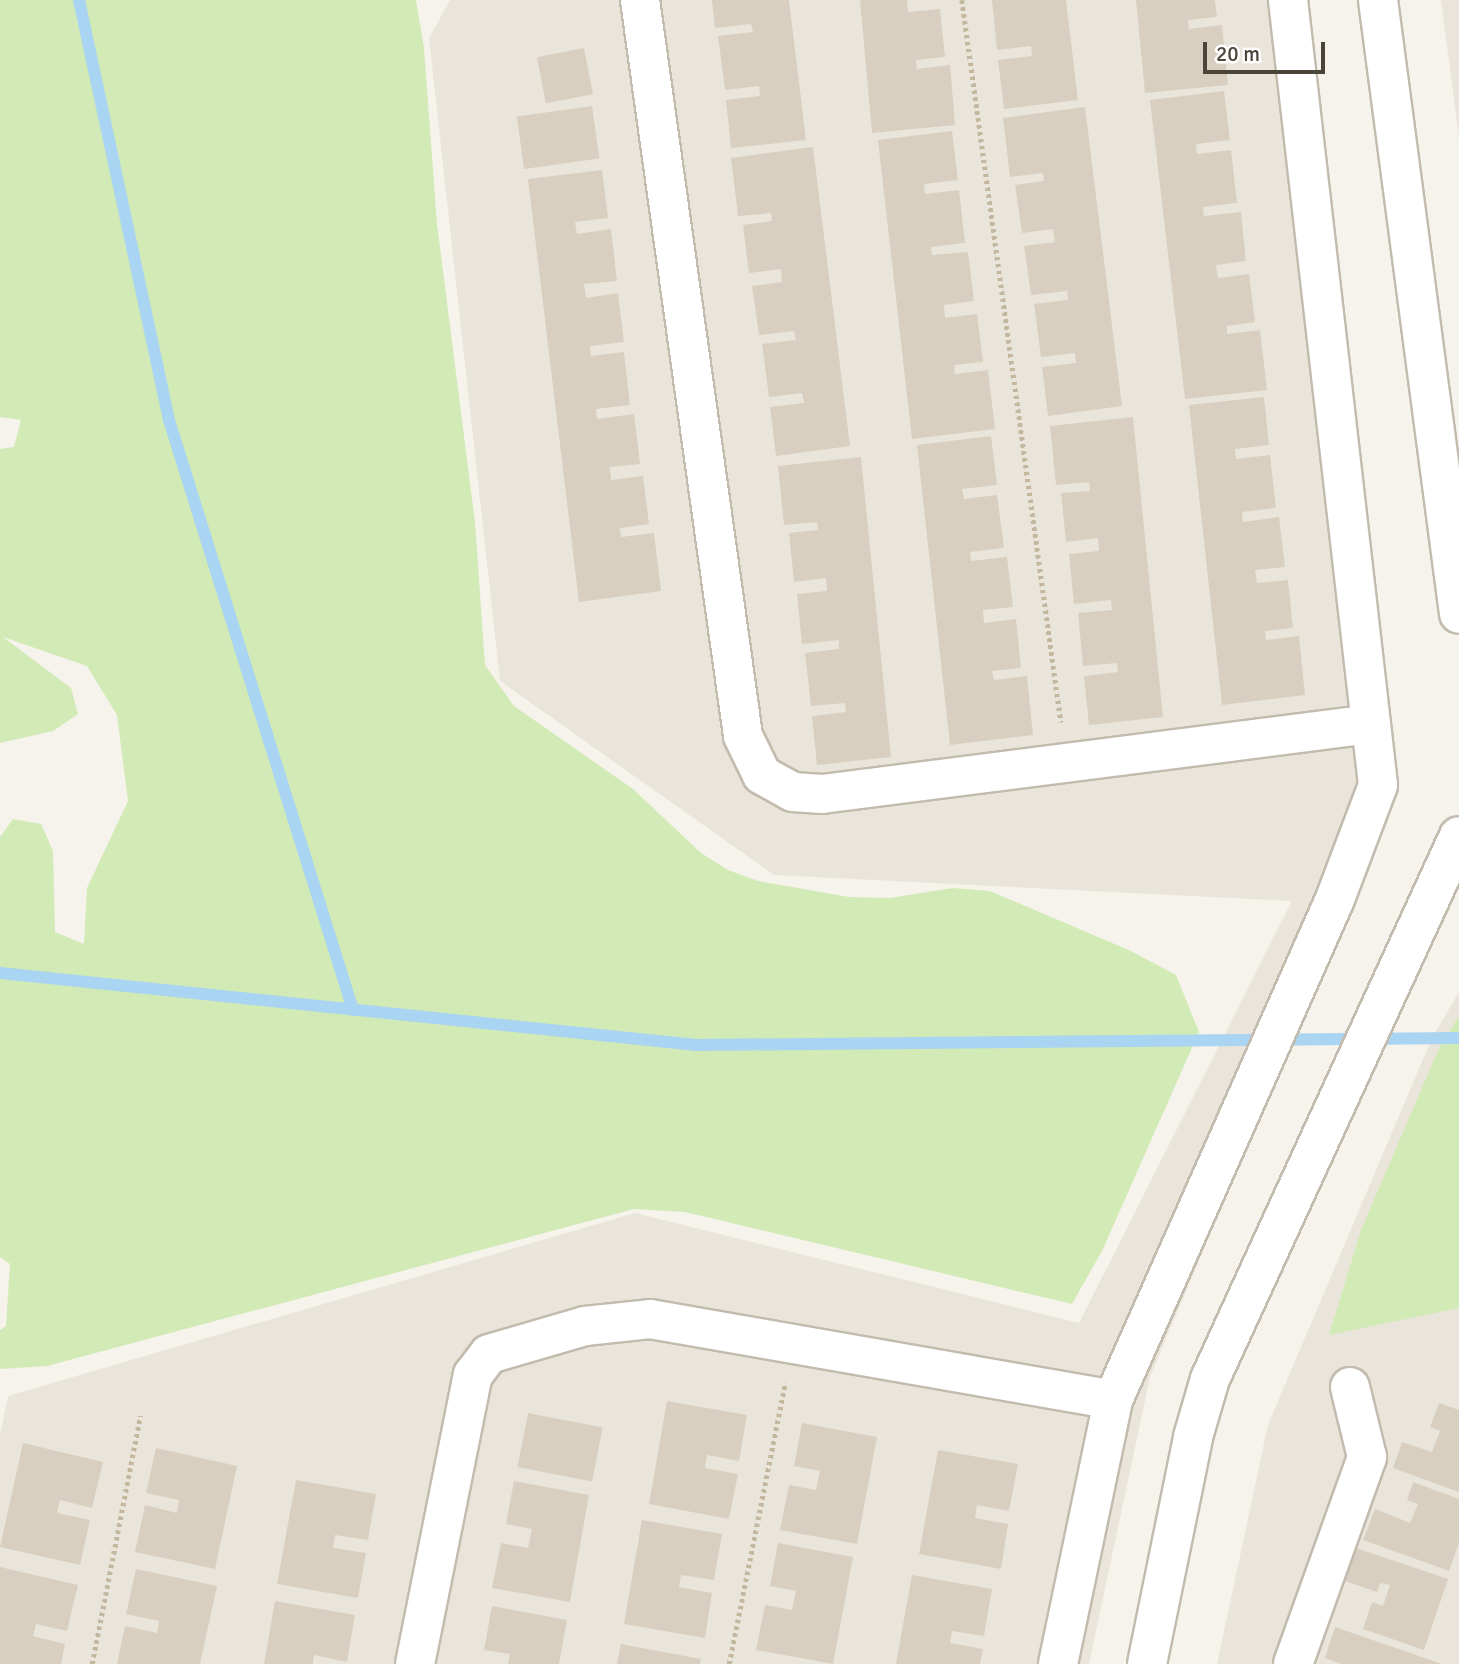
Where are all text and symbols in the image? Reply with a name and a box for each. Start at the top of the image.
scale bar [1207,28,1330,72]
text: 20 m [1216,41,1260,67]

